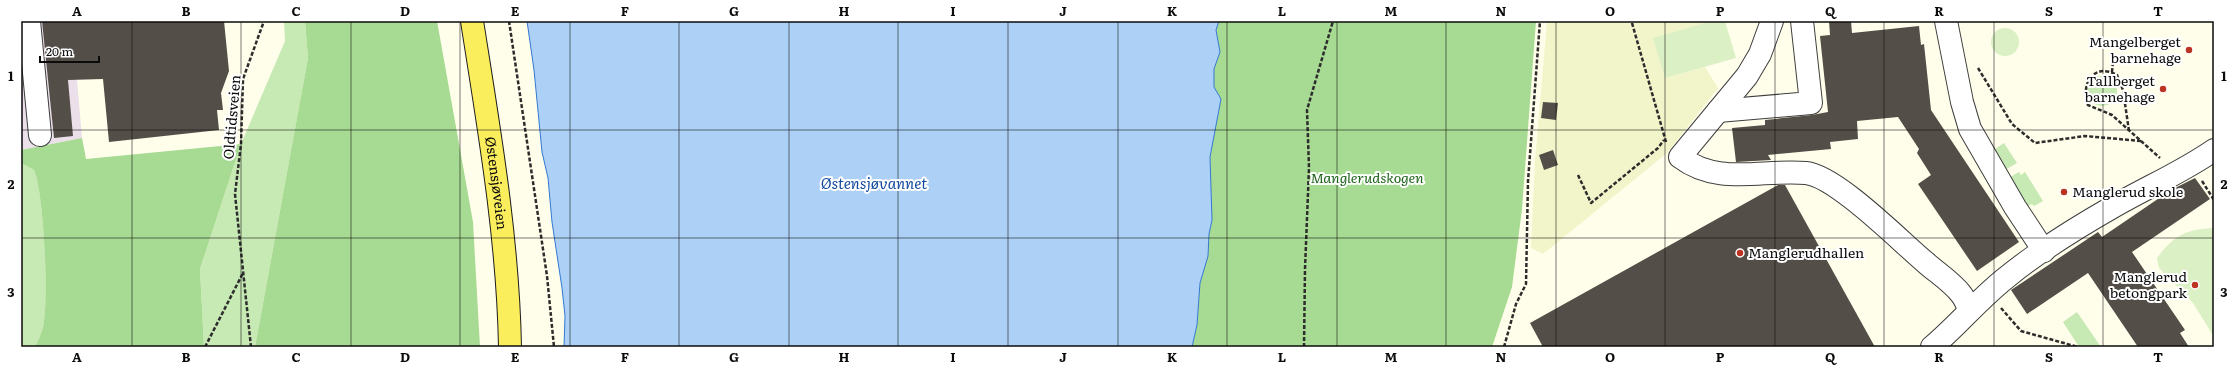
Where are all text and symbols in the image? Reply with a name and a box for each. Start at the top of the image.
text: A [72,1,82,20]
text: B [182,1,191,20]
text: C [291,1,301,20]
text: D [400,1,410,20]
text: E [511,1,520,20]
text: F [621,1,629,20]
text: G [729,1,739,20]
text: H [839,1,850,20]
text: I [950,1,956,20]
text: J [1059,1,1067,20]
text: K [1167,1,1178,20]
text: L [1278,1,1286,20]
text: M [1385,1,1398,20]
text: N [1496,1,1507,20]
text: O [1605,1,1615,20]
text: P [1716,1,1725,20]
text: Q [1825,1,1837,20]
text: R [1934,1,1944,20]
text: S [2045,1,2053,20]
text: T [2153,1,2163,20]
place label: Mangelberget barnehage [2089,31,2181,67]
scale bar [40,38,99,64]
text: 20 m [46,42,73,60]
marker: Mangelberget barnehage [2184,45,2194,55]
text: 1 [8,66,14,85]
text: 1 [2221,66,2227,85]
place label: Tallberget barnehage [2085,70,2155,106]
street label: Oldtidsveien [217,74,245,160]
marker: Tallberget barnehage [2158,84,2168,94]
street label: Østensjøveien [481,135,513,231]
park label: Manglerudskogen [1310,167,1424,187]
water label: Østensjøvannet [821,171,927,194]
text: 2 [8,174,15,193]
text: 2 [2221,174,2228,193]
place label: Manglerud skole [2072,181,2183,201]
marker: Manglerud skole [2059,187,2069,197]
place label: Manglerudhallen [1748,242,1864,262]
marker: Manglerudhallen [1735,248,1745,258]
place label: Manglerud betongpark [2110,266,2187,302]
marker: Manglerud betongpark [2190,280,2200,290]
text: 3 [7,282,15,301]
text: 3 [2220,282,2228,301]
text: A [72,347,82,366]
text: B [182,347,191,366]
text: C [291,347,301,366]
text: D [400,347,410,366]
text: E [511,347,520,366]
text: F [621,347,629,366]
text: G [729,347,739,366]
text: H [839,347,850,366]
text: I [950,347,956,366]
text: J [1059,347,1067,366]
text: K [1167,347,1178,366]
text: L [1278,347,1286,366]
text: M [1385,347,1398,366]
text: N [1496,347,1507,366]
text: O [1605,347,1615,366]
text: P [1716,347,1725,366]
text: Q [1825,347,1837,366]
text: R [1934,347,1944,366]
text: S [2045,347,2053,366]
text: T [2153,347,2163,366]

